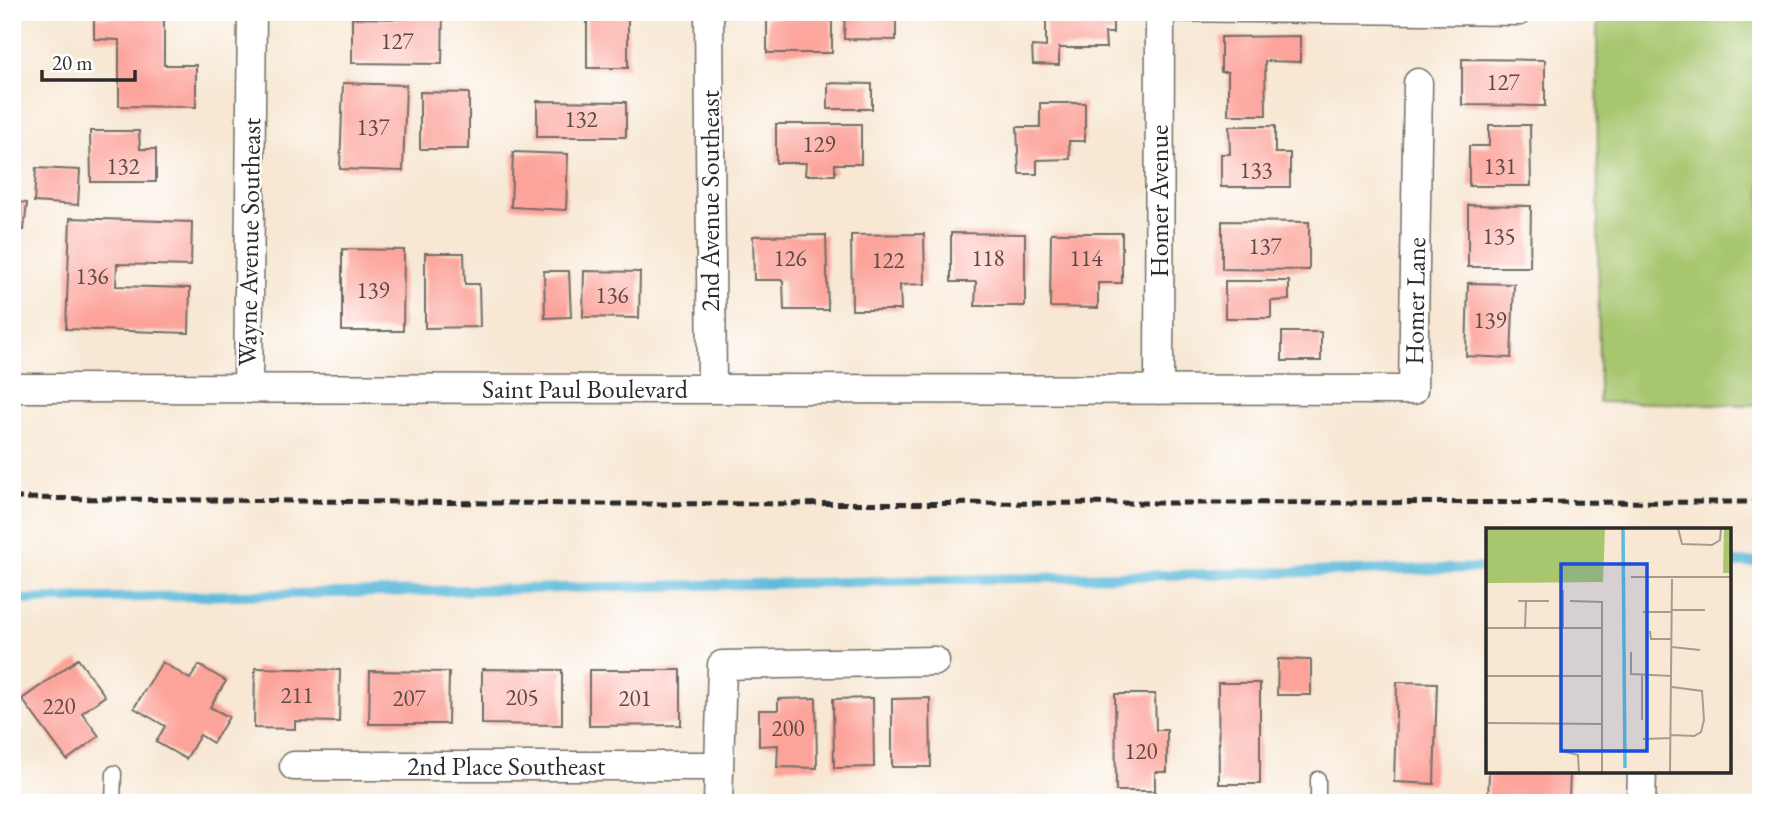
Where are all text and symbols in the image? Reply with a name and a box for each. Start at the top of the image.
house number: 127 [380,26,415,56]
scale bar [42,38,135,82]
text: 20 m [52,49,93,76]
house number: 127 [1486,67,1521,97]
street label: 2nd Avenue Southeast [693,90,727,312]
house number: 132 [564,104,598,134]
house number: 137 [356,112,391,142]
street label: Wayne Avenue Southeast [230,117,268,367]
street label: Homer Avenue [1142,125,1176,277]
house number: 129 [802,129,836,159]
house number: 132 [106,151,140,181]
house number: 131 [1483,151,1517,181]
house number: 133 [1239,155,1273,185]
house number: 135 [1482,221,1516,251]
house number: 137 [1248,231,1283,261]
street label: Homer Lane [1397,237,1433,365]
house number: 126 [773,243,807,273]
house number: 118 [971,243,1005,273]
house number: 114 [1069,243,1104,273]
house number: 122 [871,245,905,275]
house number: 136 [75,261,109,291]
house number: 139 [356,275,390,305]
house number: 136 [595,280,629,310]
house number: 139 [1473,305,1507,335]
street label: Saint Paul Boulevard [482,372,689,406]
inset map [1486,528,1731,773]
house number: 211 [280,680,314,710]
house number: 205 [505,682,539,712]
house number: 207 [392,683,427,713]
house number: 201 [618,683,652,713]
house number: 220 [42,691,76,721]
house number: 200 [771,713,805,743]
house number: 120 [1124,736,1158,766]
street label: 2nd Place Southeast [407,749,605,783]

